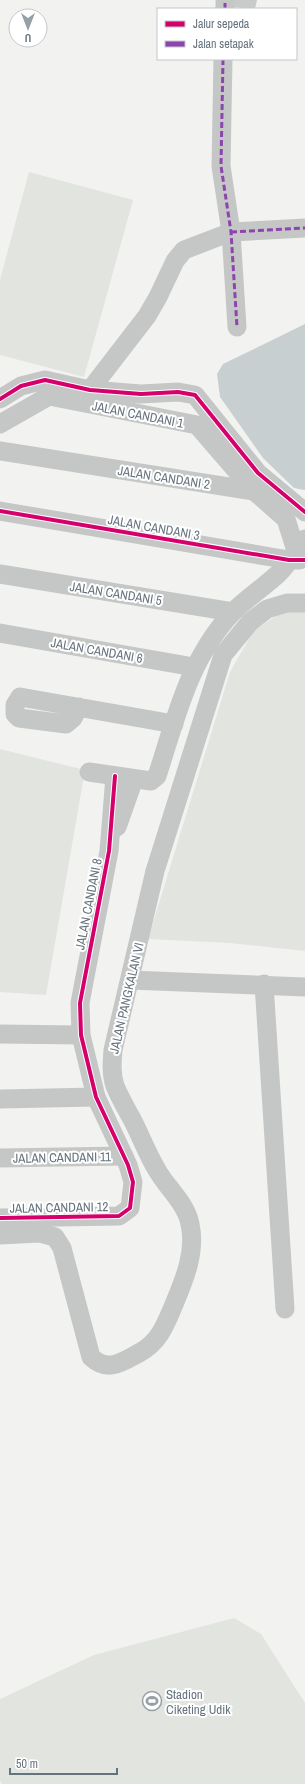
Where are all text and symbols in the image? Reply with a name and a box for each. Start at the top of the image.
north arrow [8,8,48,48]
legend [157,8,297,60]
text: Jalur sepeda [193,16,250,32]
text: U [25,31,31,45]
text: Jalan setapak [193,36,254,52]
street label: JALAN CANDANI 1 [91,397,185,432]
street label: JALAN CANDANI 2 [117,462,211,493]
street label: JALAN CANDANI 3 [107,511,201,544]
street label: JALAN CANDANI 5 [69,578,163,609]
street label: JALAN CANDANI 6 [50,634,144,667]
street label: JALAN CANDANI 8 [71,857,106,951]
street label: JALAN PANGKALAN VI [105,941,148,1055]
street label: JALAN CANDANI 11 [13,1148,111,1167]
street label: JALAN CANDANI 12 [9,1198,109,1217]
place label: Stadion Ciketing Udik [166,1686,231,1718]
sports icon: Stadion Ciketing Udik [141,1690,163,1712]
scale bar [10,1750,117,1776]
text: 50 m [16,1756,38,1772]

